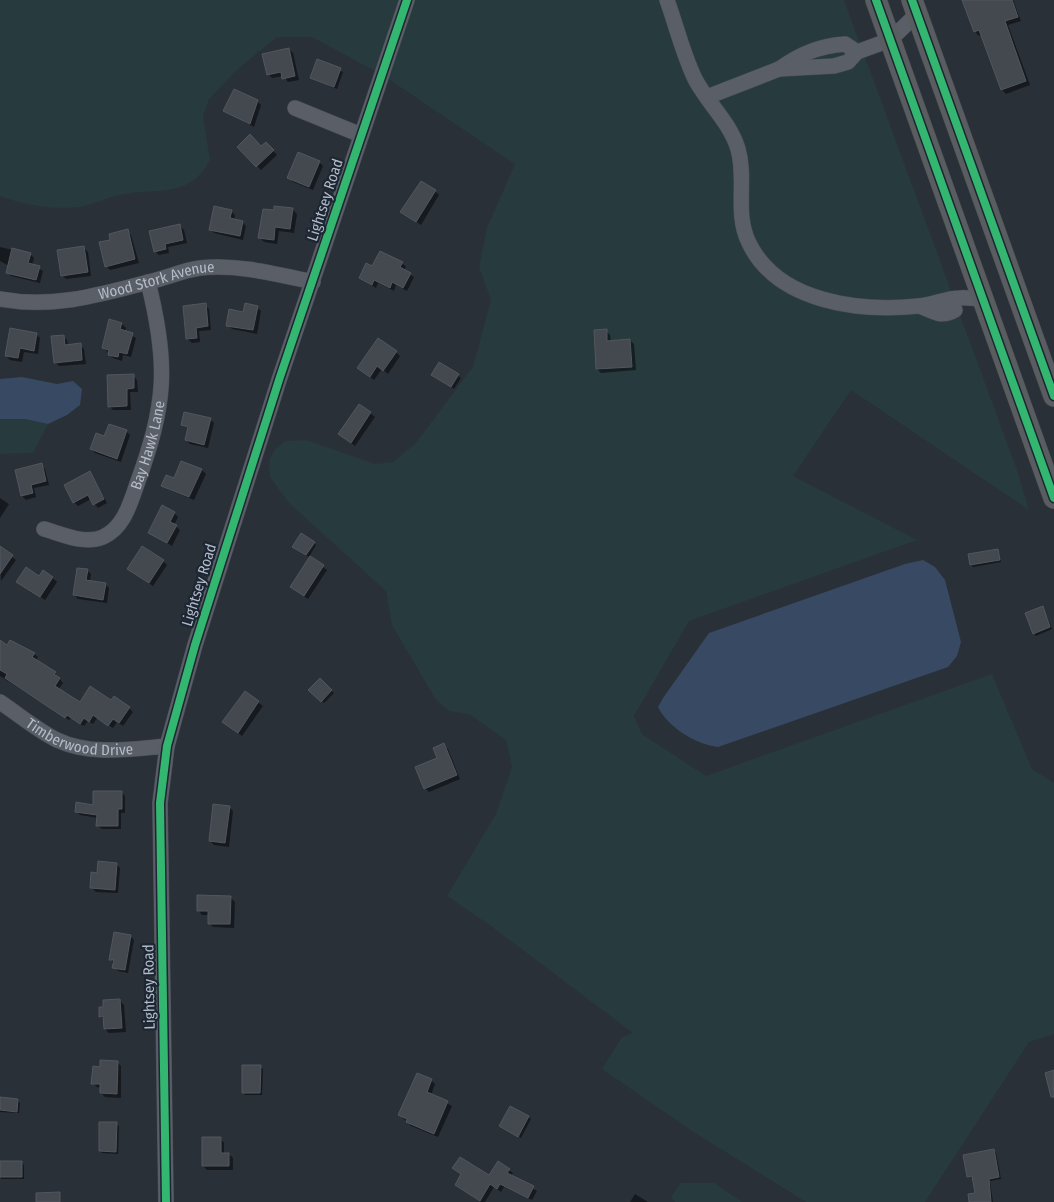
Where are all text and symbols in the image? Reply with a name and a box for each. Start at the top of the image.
street label: Lightsey Road [303,157,347,243]
street label: Wood Stork Avenue [97,258,215,303]
street label: Bay Hawk Lane [127,400,169,492]
street label: Lightsey Road [178,542,220,628]
street label: Timberwood Drive [23,714,134,759]
street label: Lightsey Road [139,944,159,1030]

